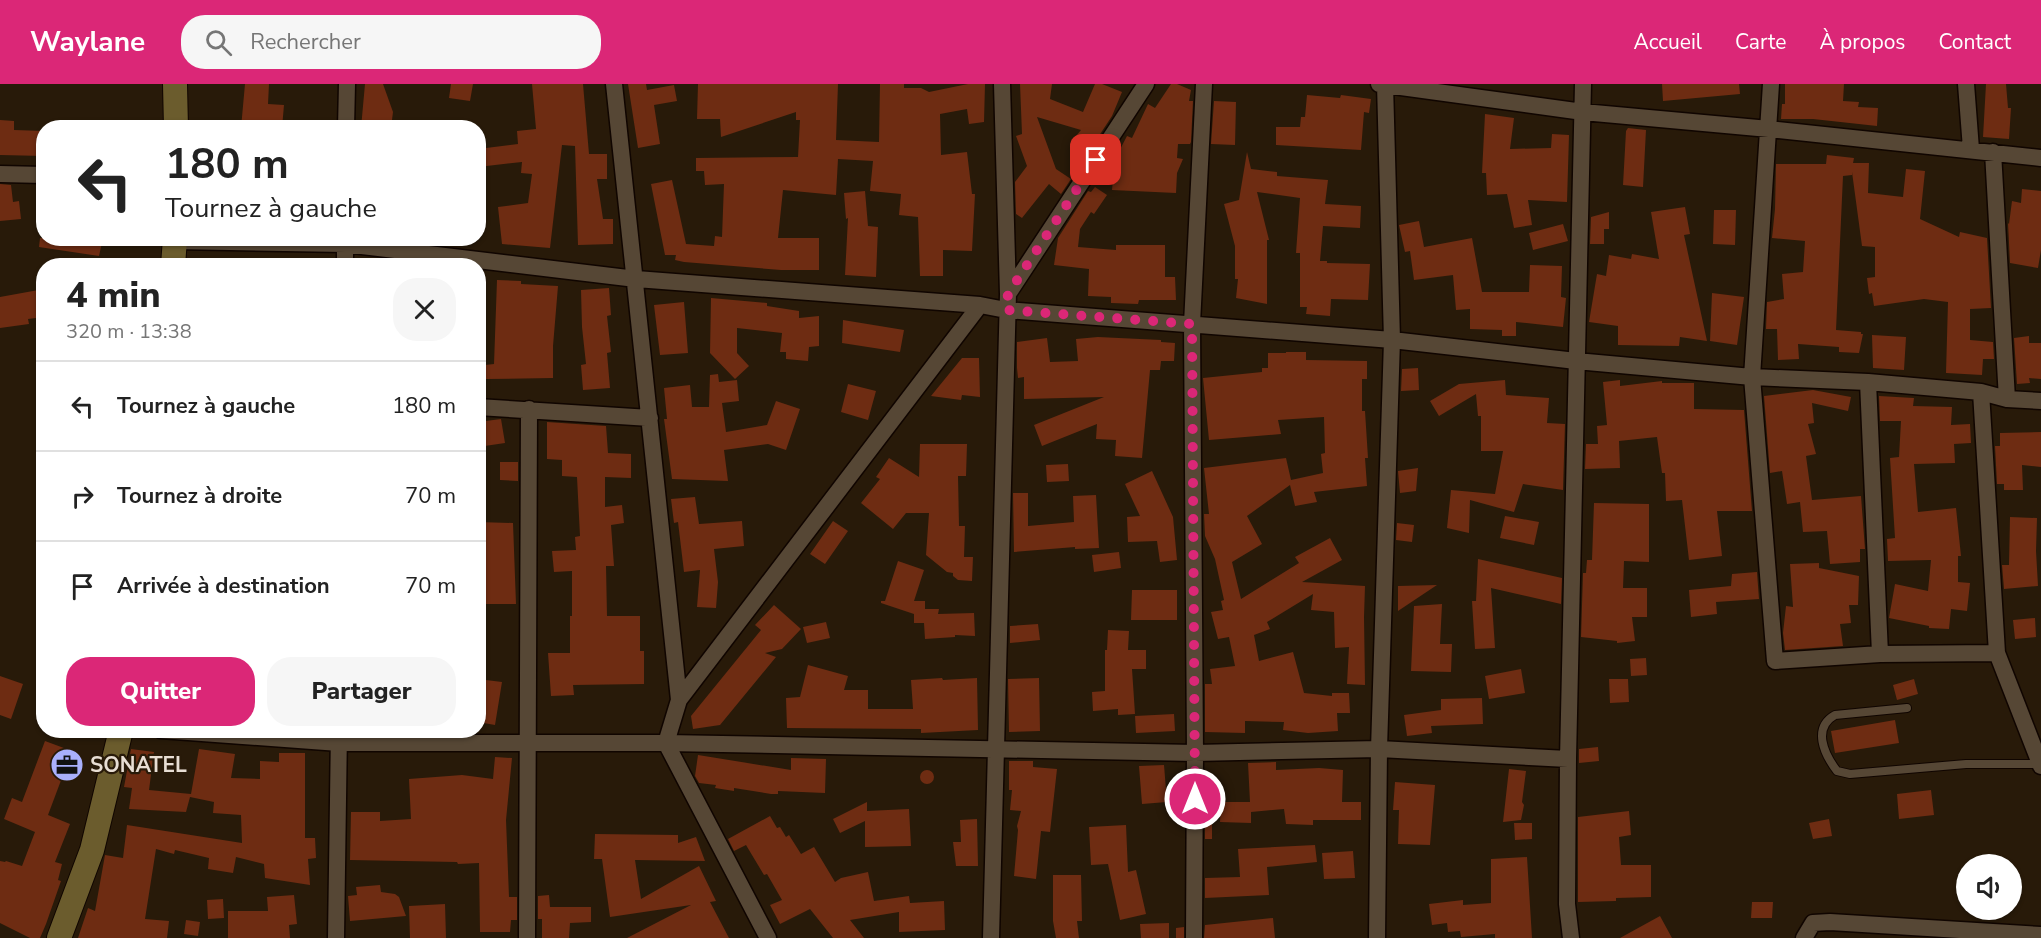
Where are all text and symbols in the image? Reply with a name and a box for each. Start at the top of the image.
search box [181,15,601,69]
text: Waylane [30,23,145,61]
icon: search [202,26,235,59]
text: Rechercher [250,27,361,57]
text: Accueil [1633,28,1702,56]
text: Carte [1735,28,1786,56]
text: À propos [1819,28,1905,56]
text: Contact [1938,28,2011,56]
pin [1070,134,1121,185]
text: 180 m [165,136,289,193]
icon: arrive [1079,143,1112,176]
icon: left [66,144,144,222]
text: Tournez à gauche [165,190,377,227]
text: 4 min [66,271,161,320]
button: close [393,278,456,341]
text: 320 m · 13:38 [66,318,192,345]
icon: left [66,390,99,423]
text: Tournez à gauche [117,391,295,421]
text: 180 m [392,391,456,421]
icon: right [66,480,99,513]
text: Tournez à droite [117,481,282,511]
text: 70 m [405,481,456,511]
icon: arrive [66,570,99,603]
text: Arrivée à destination [117,571,330,601]
text: 70 m [405,571,456,601]
button: Quitter [66,657,255,726]
button: Partager [267,657,456,726]
office icon: SONATEL [49,747,85,783]
place label: SONATEL [90,751,187,779]
position arrow [1163,767,1227,831]
map controls [1956,854,2022,920]
button: sound [1956,854,2022,920]

